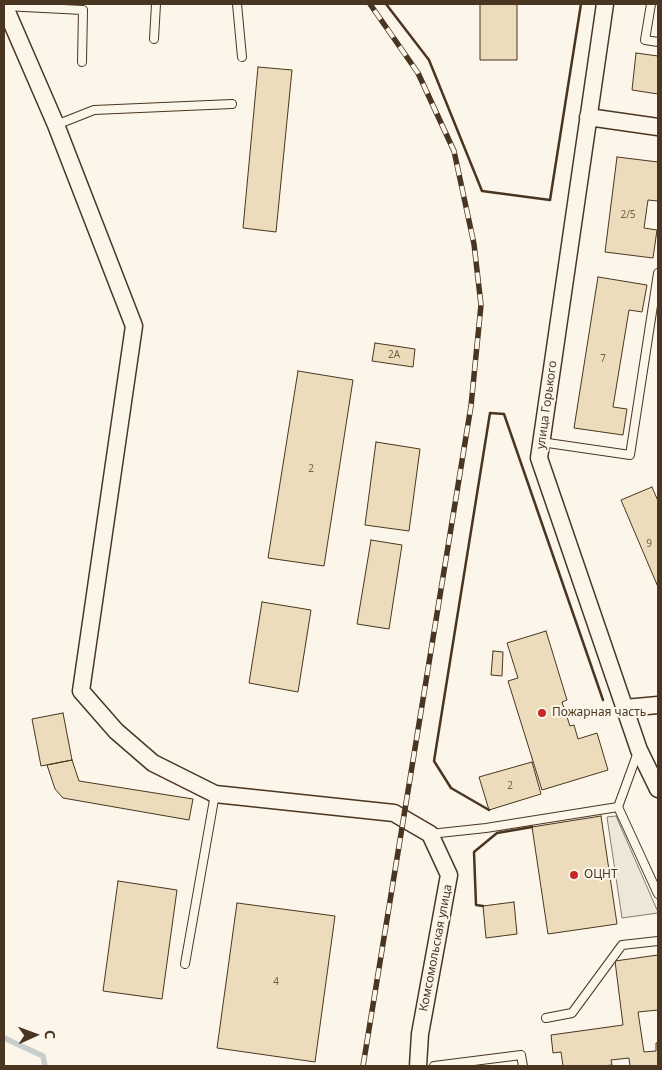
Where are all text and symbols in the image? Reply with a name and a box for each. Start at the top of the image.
house number: 2/5 [620,209,636,221]
house number: 2А [388,349,400,361]
house number: 7 [600,353,606,365]
street label: улица Горького [534,360,560,450]
house number: 2 [308,463,314,475]
house number: 9 [646,538,652,550]
place label: Пожарная часть [552,706,646,720]
marker: Пожарная часть [536,707,548,719]
house number: 2 [507,780,513,792]
place label: ОЦНТ [584,868,618,882]
marker: ОЦНТ [568,869,580,881]
street label: Комсомольская улица [417,883,455,1013]
house number: 4 [273,976,279,988]
north arrow [10,1010,60,1060]
text: С [41,1030,60,1039]

